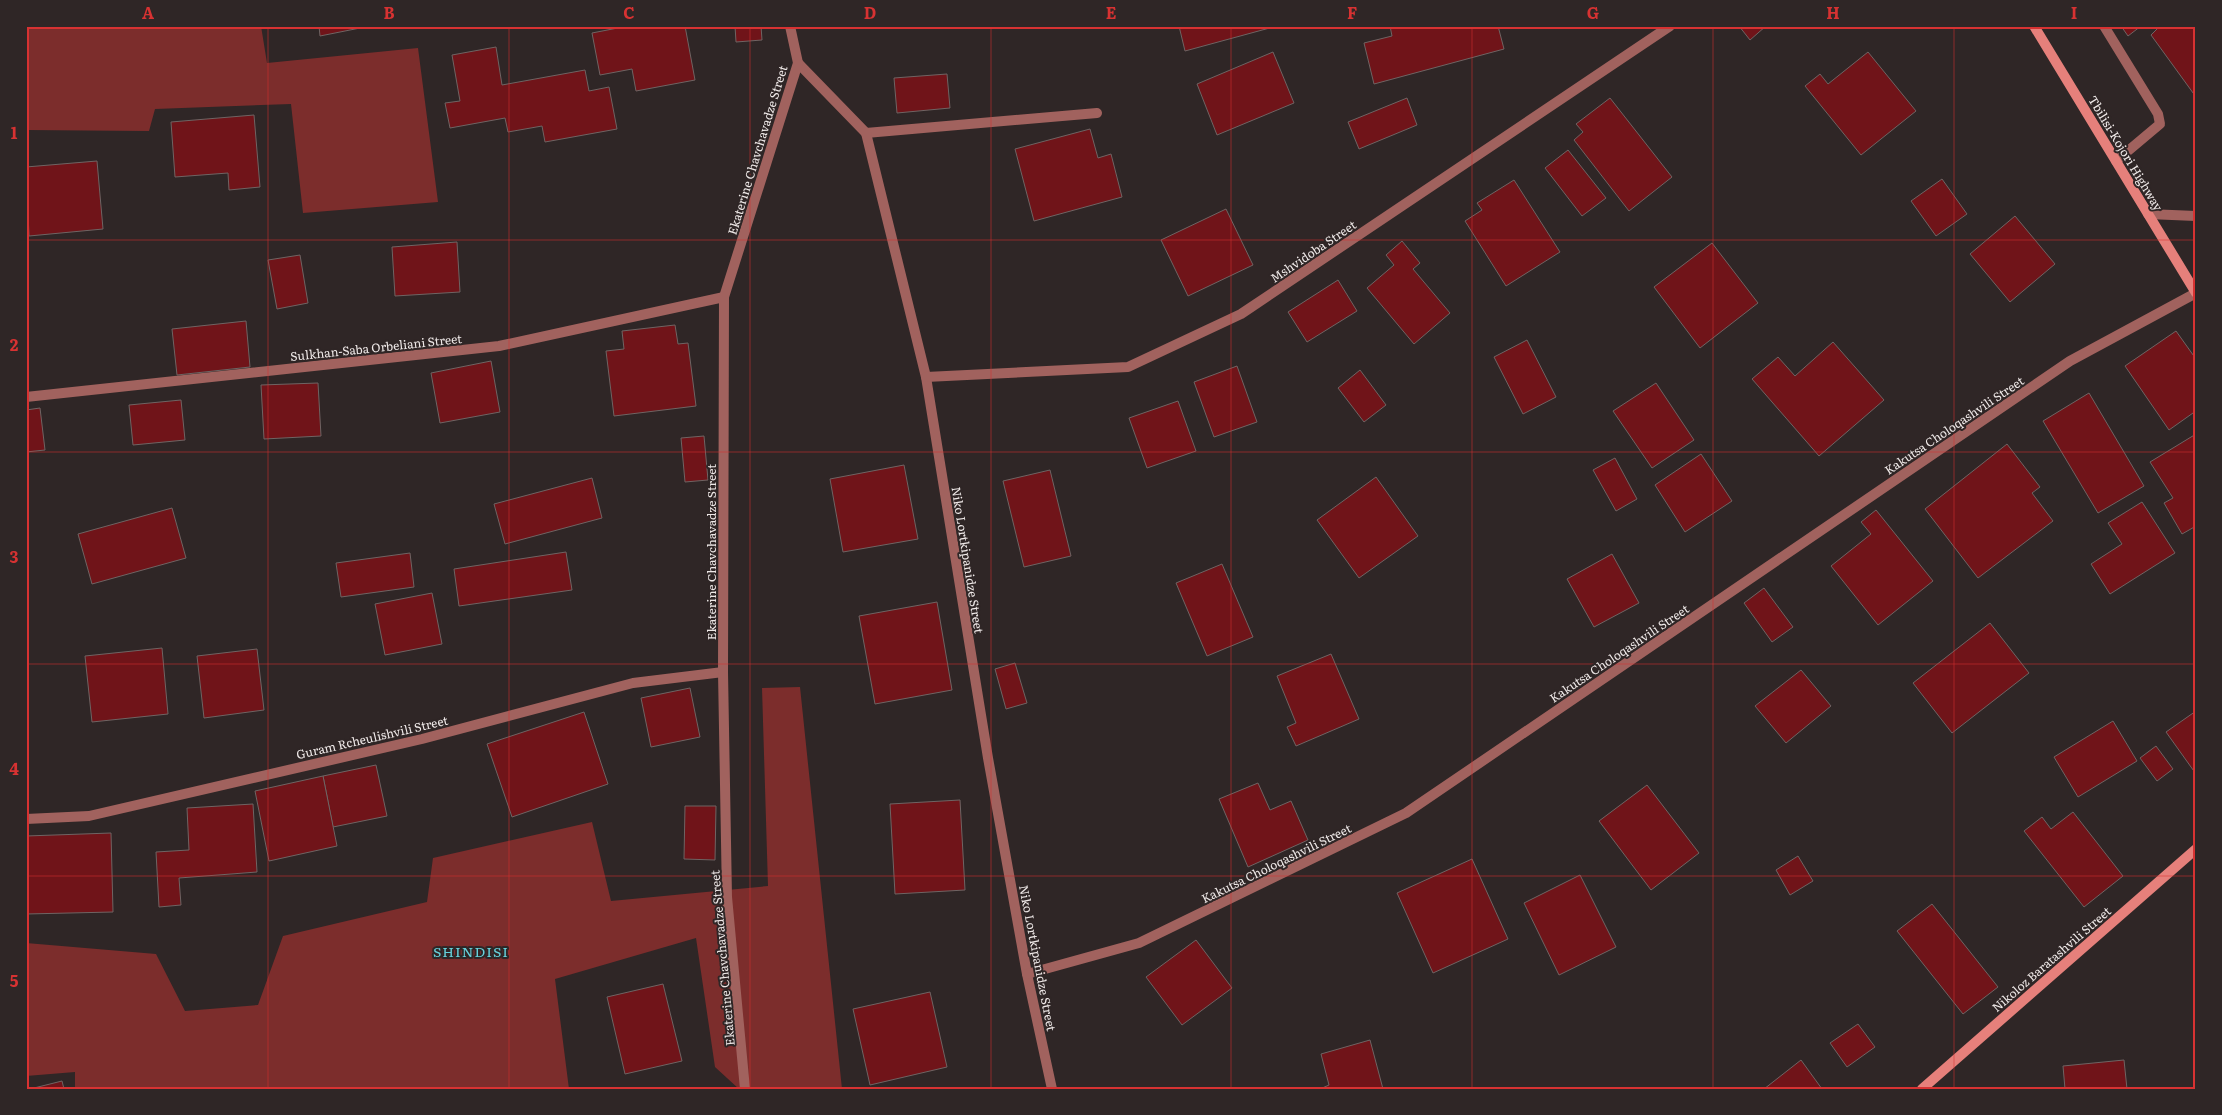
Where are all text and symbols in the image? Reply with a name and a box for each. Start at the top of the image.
text: A [142,0,154,24]
text: B [383,0,395,24]
text: C [623,0,635,24]
text: D [864,0,876,24]
text: E [1106,0,1117,24]
text: F [1347,0,1357,24]
text: G [1587,0,1599,24]
text: H [1826,0,1840,24]
text: I [2071,0,2077,24]
street label: Ekaterine Chavchavadze Street [723,63,791,237]
street label: Tbilisi-Kojori Highway [2084,92,2168,214]
text: 1 [11,120,18,144]
street label: Mshvidoba Street [1266,215,1360,286]
street label: Sulkhan-Saba Orbeliani Street [289,329,463,365]
text: 2 [10,332,19,356]
street label: Kakutsa Choloqashvili Street [1881,371,2027,479]
street label: Ekaterine Chavchavadze Street [702,464,720,640]
street label: Niko Lortkipanidze Street [947,485,989,635]
text: 3 [10,544,19,568]
street label: Kakutsa Choloqashvili Street [1546,599,1692,707]
street label: Guram Rcheulishvili Street [294,711,450,763]
text: 4 [9,756,19,780]
street label: Kakutsa Choloqashvili Street [1198,819,1354,907]
street label: Ekaterine Chavchavadze Street [705,869,739,1047]
street label: Niko Lortkipanidze Street [1015,883,1061,1033]
street label: Nikoloz Baratashvili Street [1987,902,2115,1016]
district label: SHINDISI [433,941,509,961]
text: 5 [10,968,19,992]

